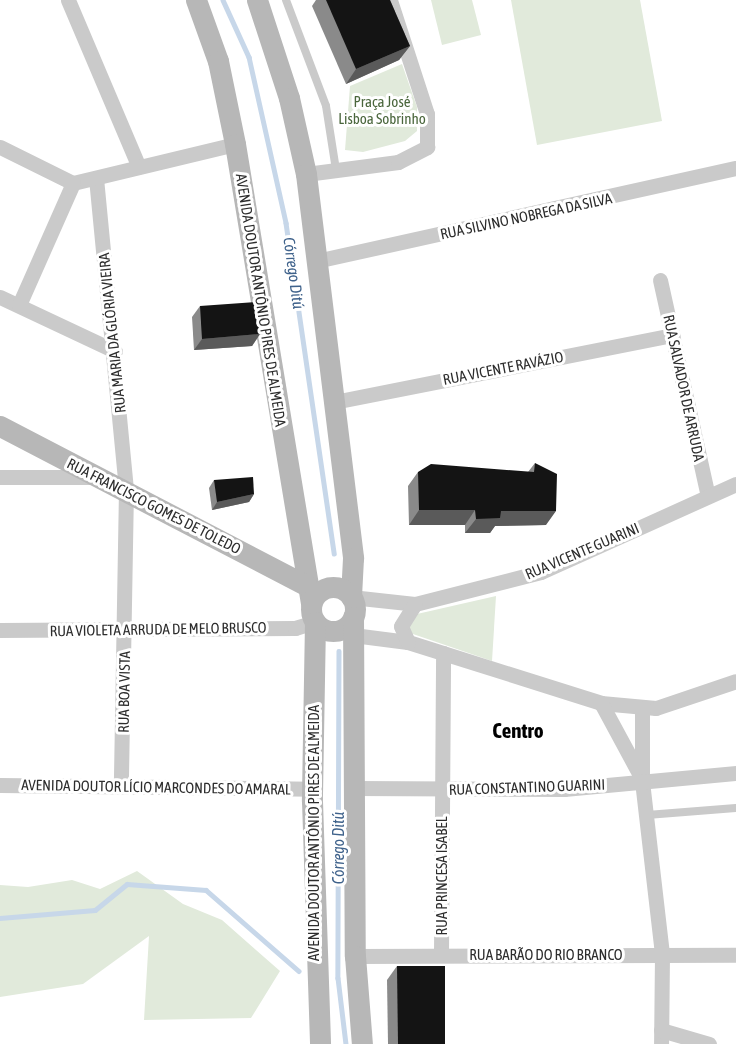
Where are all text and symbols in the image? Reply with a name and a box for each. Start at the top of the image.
park label: Praça José Lisboa Sobrinho [338,92,426,127]
street label: AVENIDA DOUTOR ANTÔNIO PIRES DE ALMEIDA [232,172,290,428]
street label: RUA SILVINO NOBREGA DA SILVA [439,189,613,243]
water label: Córrego Ditú [279,236,309,310]
street label: RUA MARIA DA GLÓRIA VIEIRA [95,252,129,414]
street label: RUA SALVADOR DE ARRUDA [660,313,708,463]
street label: RUA VICENTE RAVÁZIO [441,348,565,388]
street label: RUA FRANCISCO GOMES DE TOLEDO [64,454,244,558]
street label: RUA VICENTE GUARINI [522,519,642,583]
street label: RUA VIOLETA ARRUDA DE MELO BRUSCO [49,618,267,640]
street label: RUA BOA VISTA [114,651,134,733]
street label: AVENIDA DOUTOR ANTÔNIO PIRES DE ALMEIDA [305,705,323,961]
district label: Centro [492,717,544,743]
street label: RUA CONSTANTINO GUARINI [448,775,606,799]
street label: AVENIDA DOUTOR LÍCIO MARCONDES DO AMARAL [21,776,291,798]
water label: Córrego Ditú [328,812,348,884]
street label: RUA PRINCESA ISABEL [433,817,451,935]
street label: RUA BARÃO DO RIO BRANCO [469,946,623,964]

